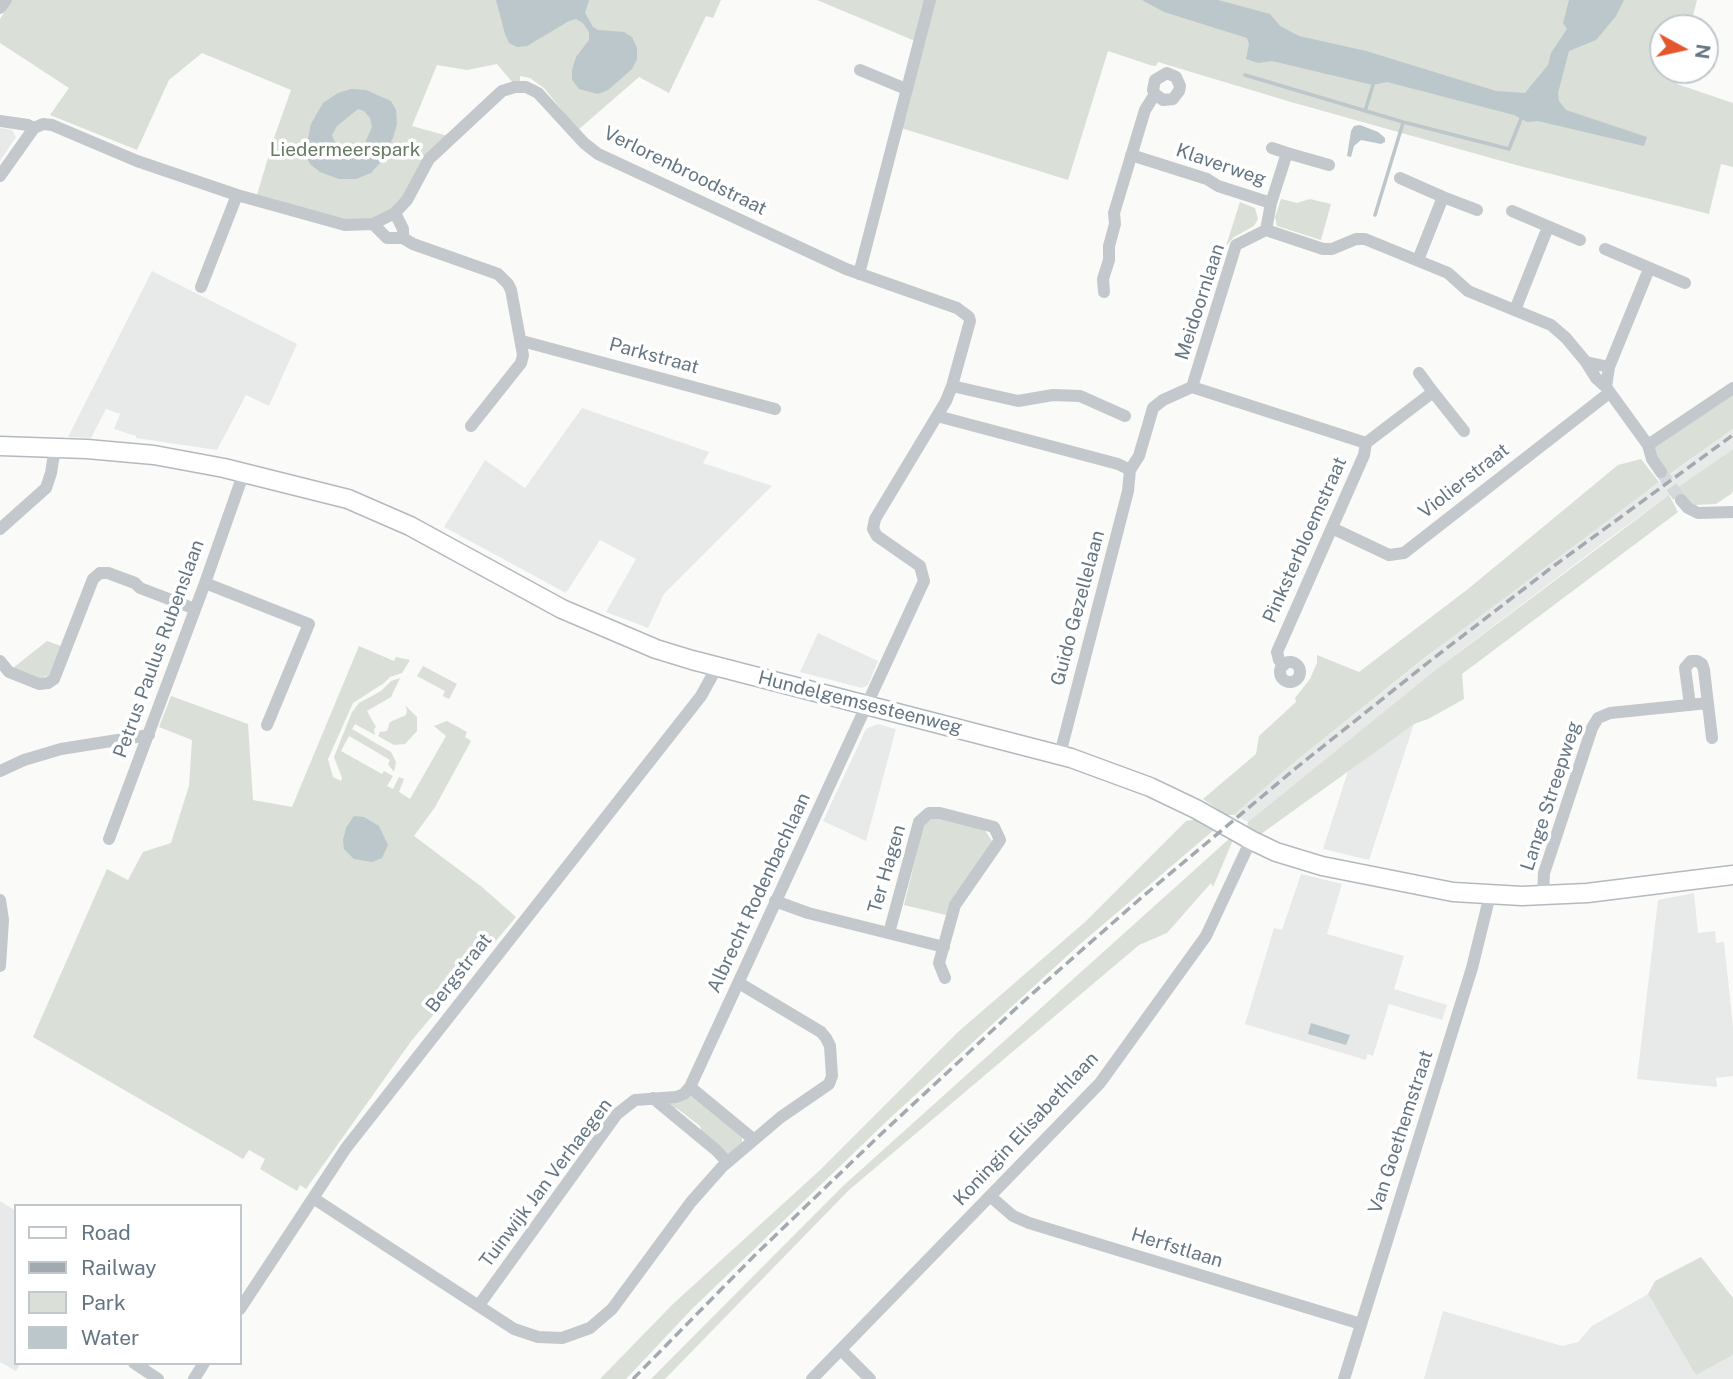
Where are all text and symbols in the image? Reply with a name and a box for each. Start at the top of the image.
north arrow [1649,14,1719,84]
text: N [1691,43,1715,61]
street label: Verlorenbroodstraat [600,122,770,220]
park label: Liedermeerspark [270,139,420,161]
street label: Klaverweg [1173,139,1269,191]
street label: Meidoornlaan [1170,241,1230,363]
street label: Parkstraat [607,333,701,379]
street label: Violierstraat [1414,439,1514,523]
street label: Pinksterbloemstraat [1258,453,1352,627]
street label: Guido Gezellelaan [1046,528,1110,688]
street label: Petrus Paulus Rubenslaan [109,537,209,761]
street label: Hundelgemsesteenweg [756,667,964,739]
street label: Lange Streepweg [1516,718,1586,874]
street label: Albrecht Rodenbachlaan [703,789,815,997]
street label: Ter Hagen [863,822,911,916]
street label: Bergstraat [421,929,497,1017]
street label: Koningin Elisabethlaan [949,1047,1103,1211]
street label: Van Goethemstraat [1364,1047,1438,1217]
street label: Tuinwijk Jan Verhaegen [475,1094,617,1272]
legend [14,1204,242,1365]
text: Road [81,1220,131,1245]
street label: Herfstlaan [1128,1223,1226,1273]
text: Railway [81,1255,157,1280]
text: Park [81,1290,126,1315]
text: Water [81,1325,139,1350]

